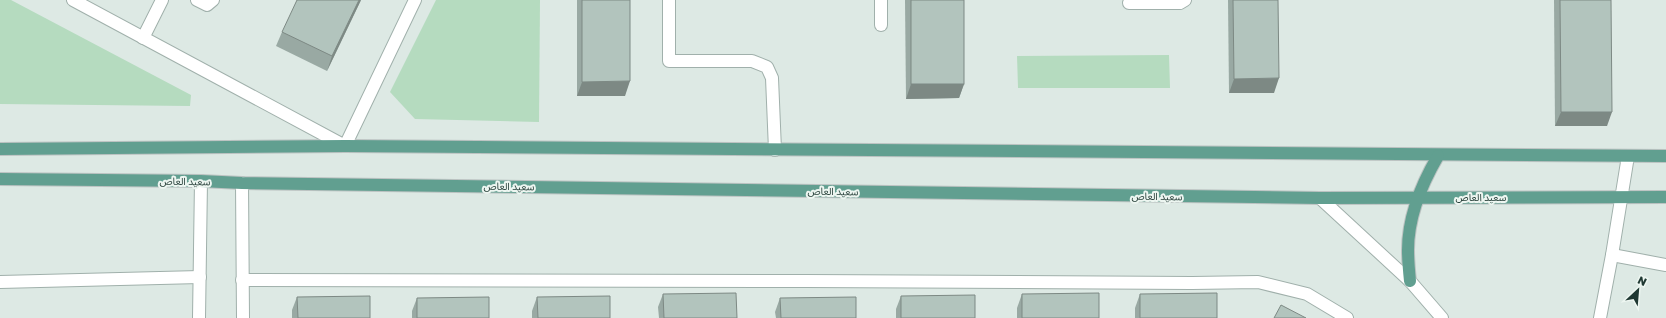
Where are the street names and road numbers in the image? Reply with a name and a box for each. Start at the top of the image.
street label: سعيد العاص [160,175,211,187]
street label: سعيد العاص [484,180,535,192]
street label: سعيد العاص [808,185,859,197]
street label: سعيد العاص [1132,190,1183,202]
street label: سعيد العاص [1456,191,1507,203]

